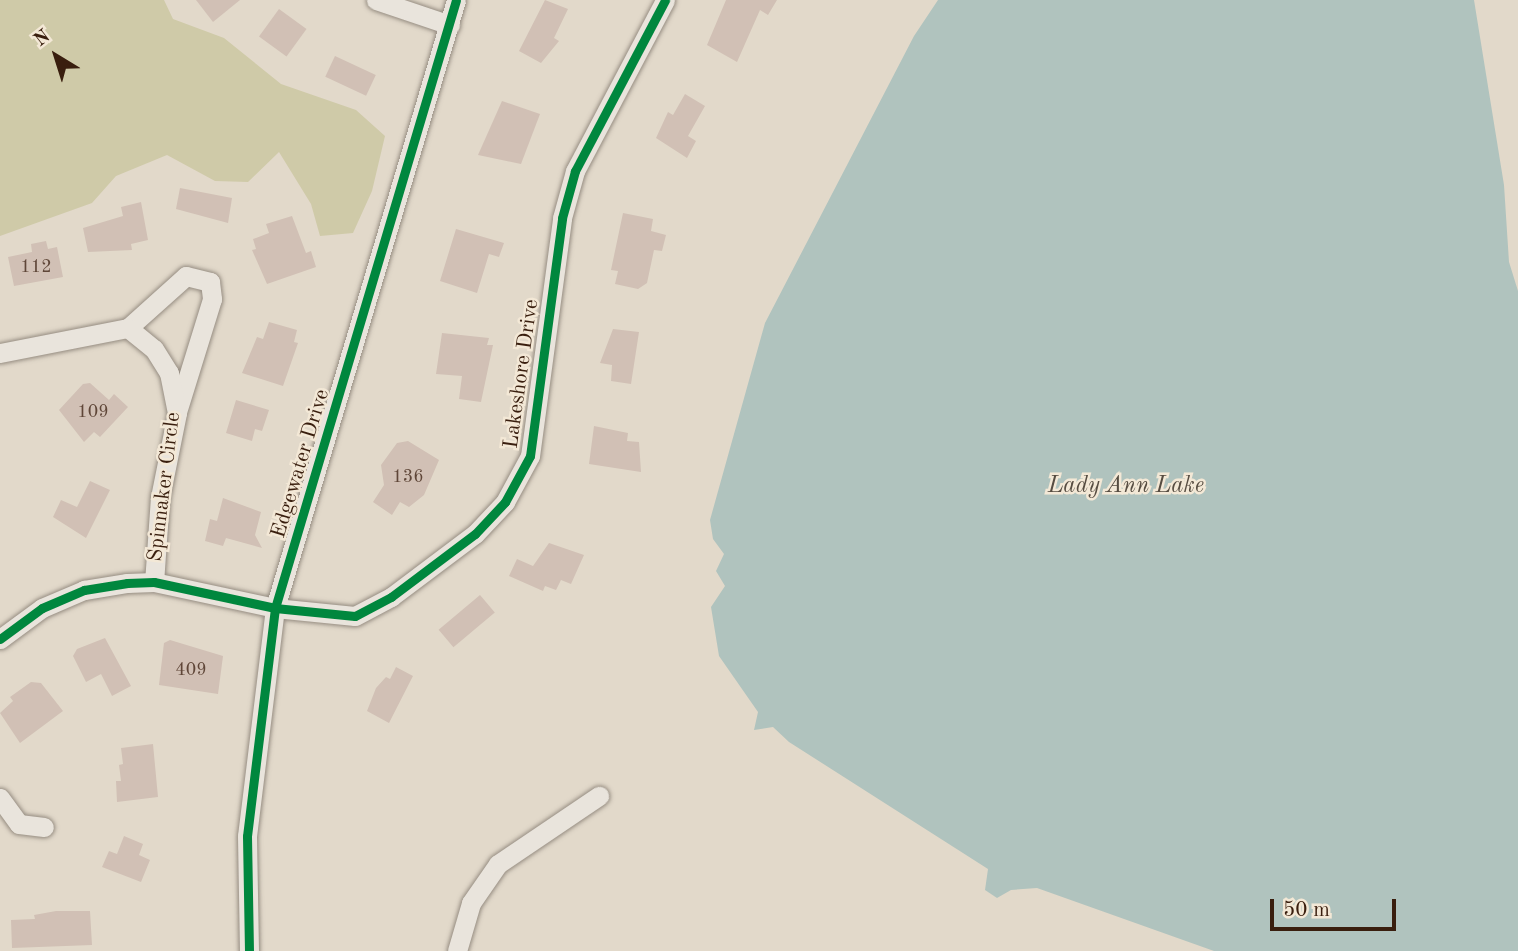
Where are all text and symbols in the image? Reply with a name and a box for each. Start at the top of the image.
north arrow [21,21,91,91]
text: N [31,27,54,51]
house number: 112 [20,256,52,278]
street label: Lakeshore Drive [499,298,545,450]
street label: Edgewater Drive [266,386,336,542]
house number: 109 [77,401,109,423]
street label: Spinnaker Circle [143,411,187,563]
house number: 136 [392,466,424,488]
water label: Lady Ann Lake [1048,472,1204,500]
house number: 409 [175,659,207,681]
scale bar [1273,884,1399,928]
text: 50 m [1283,900,1330,921]

